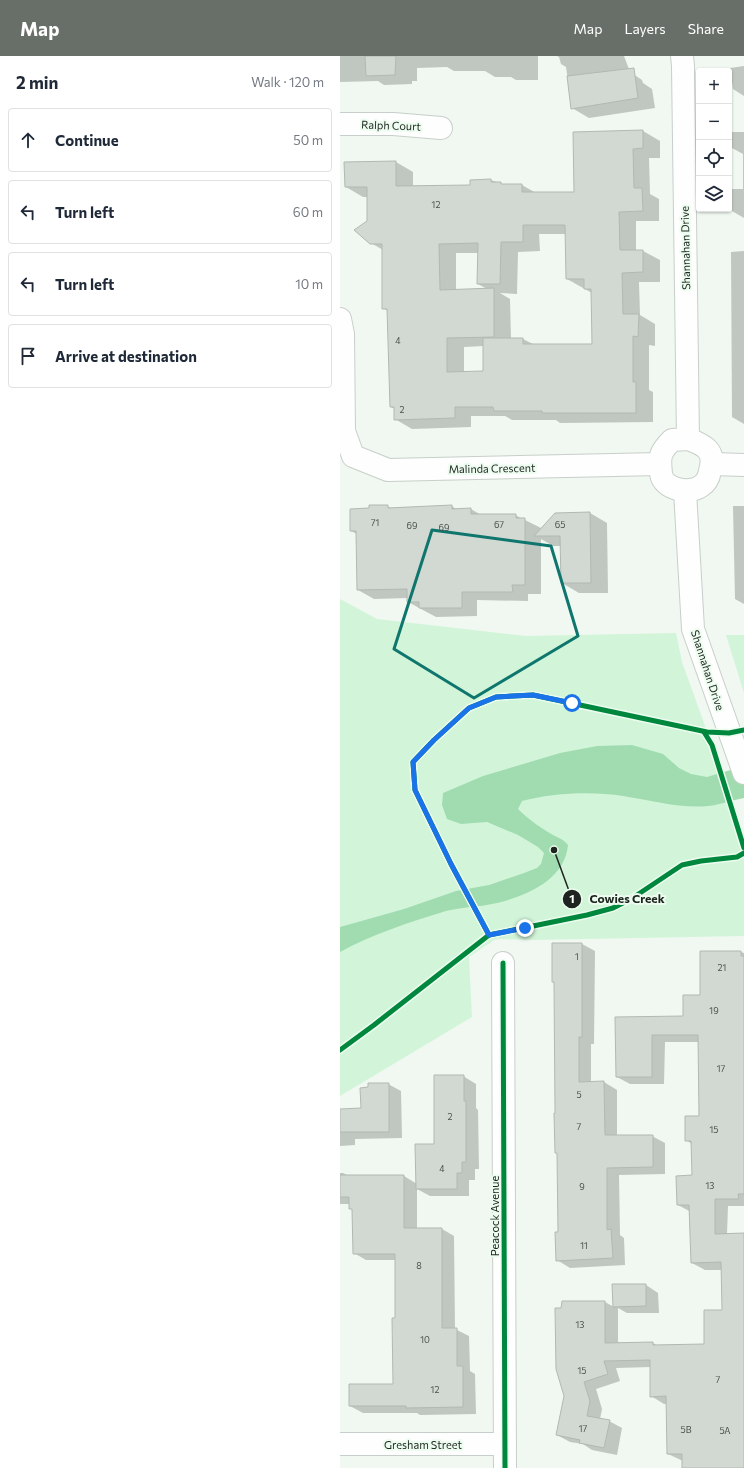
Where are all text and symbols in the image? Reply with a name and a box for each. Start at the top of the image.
text: Map [20,17,59,40]
text: Map [574,20,602,37]
text: Layers [624,20,666,37]
text: Share [688,20,724,37]
map controls [696,68,732,212]
button: + [696,68,732,104]
text: 2 min [16,72,58,93]
text: Walk · 120 m [251,74,324,90]
button: − [696,104,732,140]
street label: Ralph Court [361,117,422,133]
icon: ahead [17,129,39,151]
text: Continue [55,131,119,149]
text: 50 m [293,132,323,148]
button: locate [696,140,732,176]
button: layers [696,176,732,212]
house number: 12 [432,199,440,210]
icon: left [17,201,39,223]
text: Turn left [55,203,114,221]
text: 60 m [293,204,323,220]
street label: Shannahan Drive [678,206,692,290]
icon: left [17,273,39,295]
text: Turn left [55,275,114,293]
text: 10 m [295,276,323,292]
house number: 4 [395,335,401,346]
icon: arrive [17,345,39,367]
text: Arrive at destination [55,347,197,365]
house number: 2 [400,404,405,415]
street label: Malinda Crescent [448,461,536,475]
house number: 71 [371,517,379,528]
house number: 67 [494,519,504,530]
house number: 65 [555,519,565,530]
house number: 69 [407,520,417,531]
house number: 69 [439,522,449,533]
street label: Shannahan Drive [689,628,727,712]
route start [563,694,581,712]
callout: Cowies Creek [562,887,673,911]
text: 1 [569,891,575,905]
text: Cowies Creek [589,891,665,905]
route end [516,919,534,937]
house number: 1 [575,951,579,962]
house number: 21 [718,962,726,973]
house number: 19 [709,1005,719,1016]
house number: 17 [717,1063,726,1074]
house number: 5 [576,1089,582,1100]
house number: 2 [448,1111,453,1122]
house number: 7 [577,1121,582,1132]
house number: 15 [709,1124,719,1135]
house number: 4 [439,1163,445,1174]
street label: Peacock Avenue [488,1176,501,1256]
house number: 13 [706,1180,714,1191]
house number: 9 [579,1181,585,1192]
house number: 11 [580,1240,588,1251]
house number: 8 [416,1260,422,1271]
house number: 13 [576,1319,584,1330]
house number: 10 [420,1334,430,1345]
house number: 15 [577,1365,587,1376]
house number: 7 [716,1374,721,1385]
house number: 12 [431,1384,439,1395]
house number: 17 [579,1423,588,1434]
house number: 5B [681,1424,692,1435]
house number: 5A [719,1425,731,1436]
street label: Gresham Street [384,1438,462,1451]

